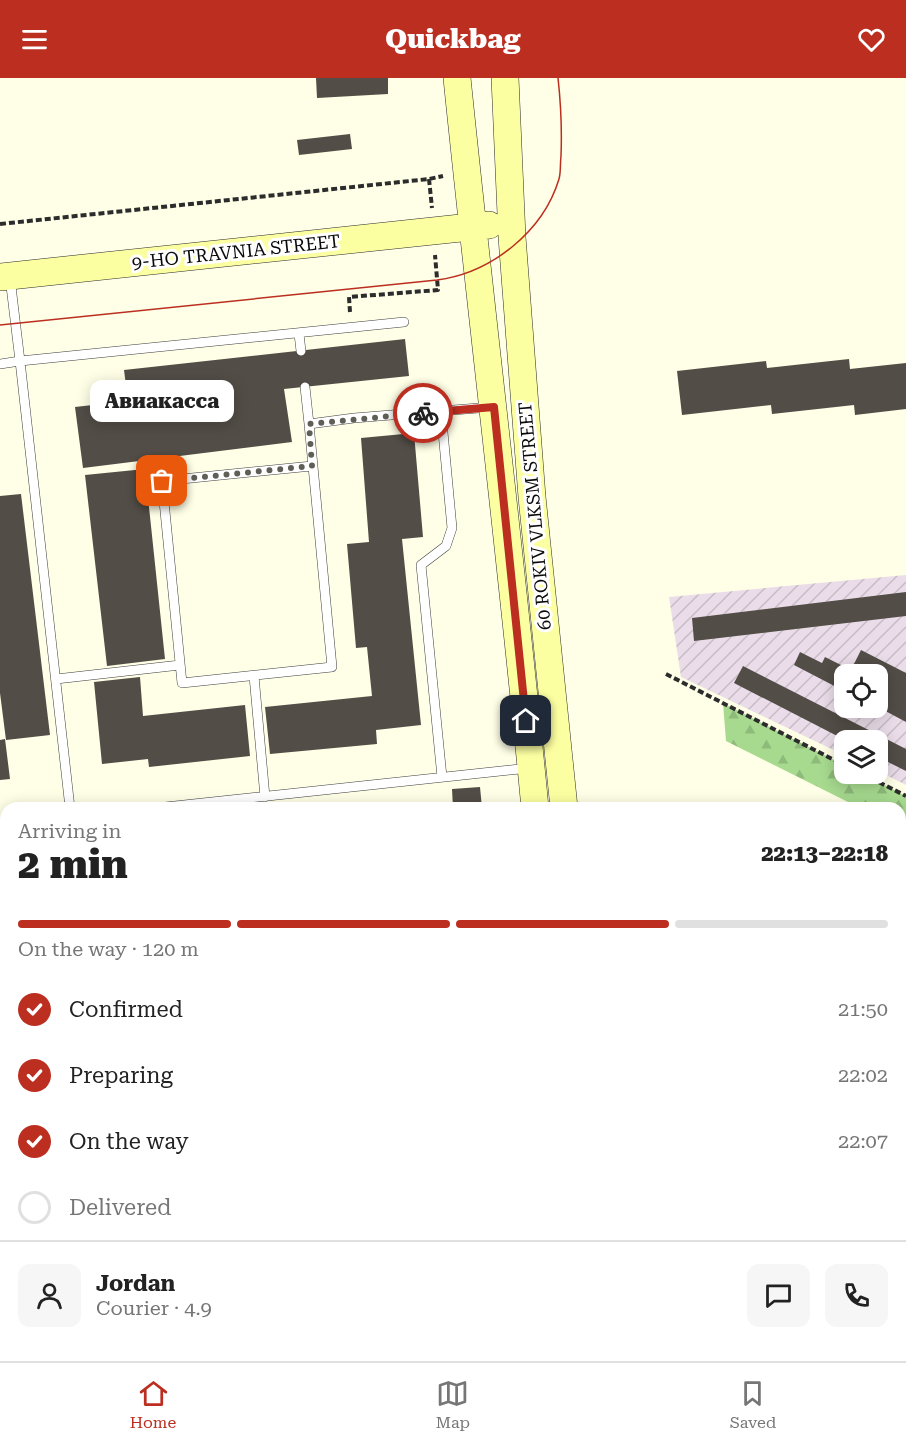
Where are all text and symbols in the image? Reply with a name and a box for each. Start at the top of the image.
icon: menu [18,23,51,56]
text: Quickbag [385,23,521,55]
icon: heart [855,23,888,56]
street label: 9-HO TRAVNIA STREET [131,230,341,273]
callout: Авиакасса [90,379,234,421]
courier [393,383,453,443]
text: Авиакасса [105,389,219,413]
icon: bike [407,397,440,430]
street label: 60 ROKIV VLKSM STREET [514,401,555,631]
pin [136,455,187,506]
icon: bag [145,464,178,497]
map controls [834,664,888,784]
button: locate [834,664,888,718]
pin [500,695,551,746]
icon: home [509,704,542,737]
button: layers [834,730,888,784]
text: Arriving in [18,819,121,843]
text: 22:13–22:18 [761,841,888,866]
text: 2 min [18,842,128,888]
text: On the way · 120 m [18,937,199,961]
icon: check [18,993,51,1026]
text: Confirmed [69,997,183,1022]
text: 21:50 [838,997,888,1021]
icon: check [18,1059,51,1092]
text: Preparing [69,1063,173,1088]
text: 22:02 [838,1063,888,1087]
icon: check [18,1125,51,1158]
text: On the way [69,1129,189,1154]
text: 22:07 [838,1129,888,1153]
text: Delivered [69,1195,171,1220]
button: person [18,1264,81,1327]
button: chat [747,1264,810,1327]
button: phone [825,1264,888,1327]
text: Jordan [96,1271,175,1296]
text: Courier · 4.9 [96,1296,212,1320]
tab: Home [130,1377,176,1432]
tab: Map [436,1377,470,1432]
tab: Saved [730,1377,776,1432]

